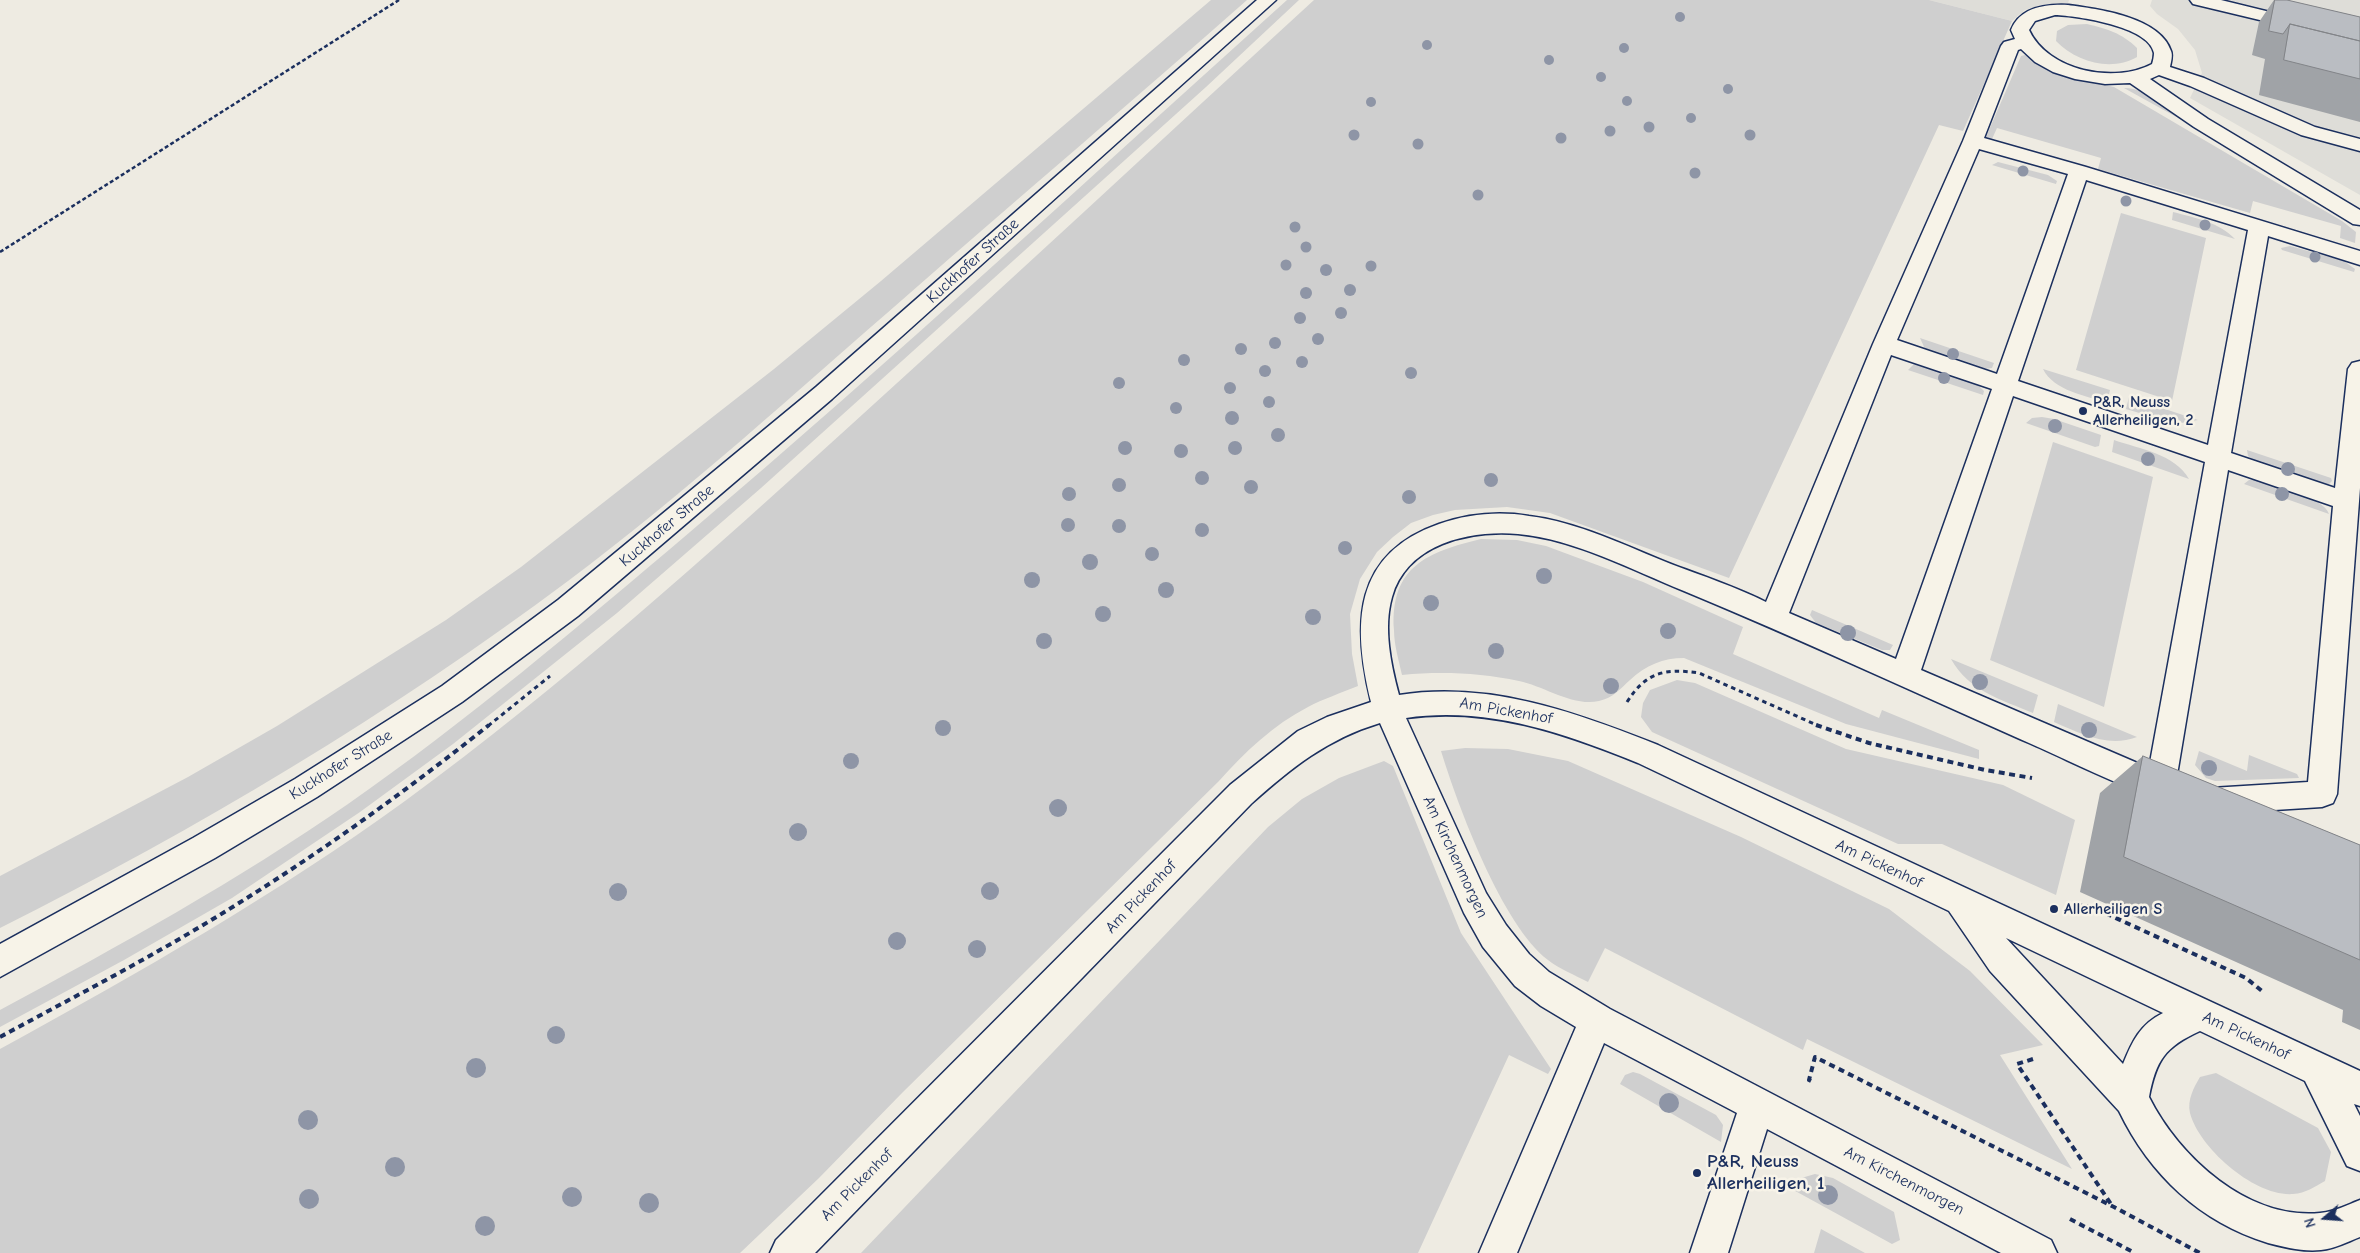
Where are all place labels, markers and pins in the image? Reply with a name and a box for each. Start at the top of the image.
place label: P&R, Neuss Allerheiligen, 2 [2093,392,2194,430]
marker: P&R, Neuss Allerheiligen, 2 [2077,405,2089,417]
place label: Allerheiligen S [2064,899,2162,919]
marker: Allerheiligen S [2048,903,2060,915]
place label: P&R, Neuss Allerheiligen, 1 [1707,1151,1824,1195]
marker: P&R, Neuss Allerheiligen, 1 [1691,1167,1703,1179]

